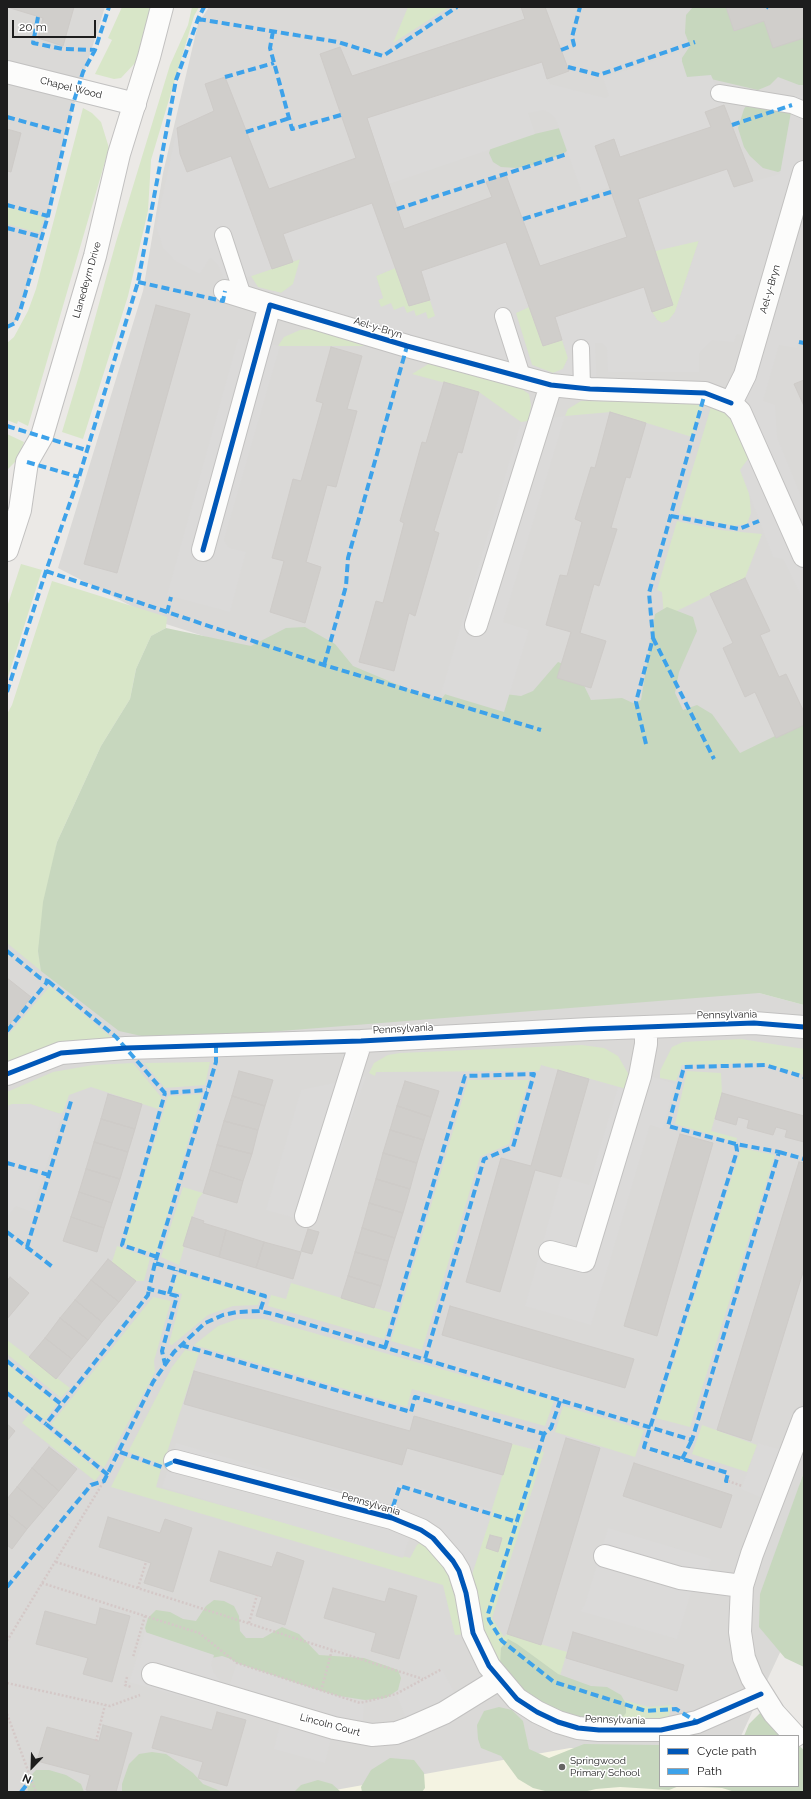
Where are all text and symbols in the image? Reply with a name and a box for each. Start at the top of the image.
scale bar [14,12,98,38]
text: 20 m [19,20,47,34]
street label: Chapel Wood [39,75,103,101]
street label: Llanedeyrn Drive [70,240,104,320]
street label: Ael-y-Bryn [757,263,783,315]
street label: Ael-y-Bryn [352,315,404,341]
street label: Pennsylvania [697,1008,757,1022]
street label: Pennsylvania [373,1021,433,1037]
street label: Pennsylvania [340,1490,402,1518]
street label: Lincoln Court [299,1711,361,1739]
street label: Pennsylvania [585,1713,645,1727]
legend [659,1735,799,1787]
text: Cycle path [697,1744,756,1758]
north arrow [12,1747,52,1787]
place label: Springwood Primary School [570,1755,640,1778]
marker: Springwood Primary School [557,1762,567,1772]
text: Path [697,1764,722,1778]
text: N [21,1771,34,1786]

